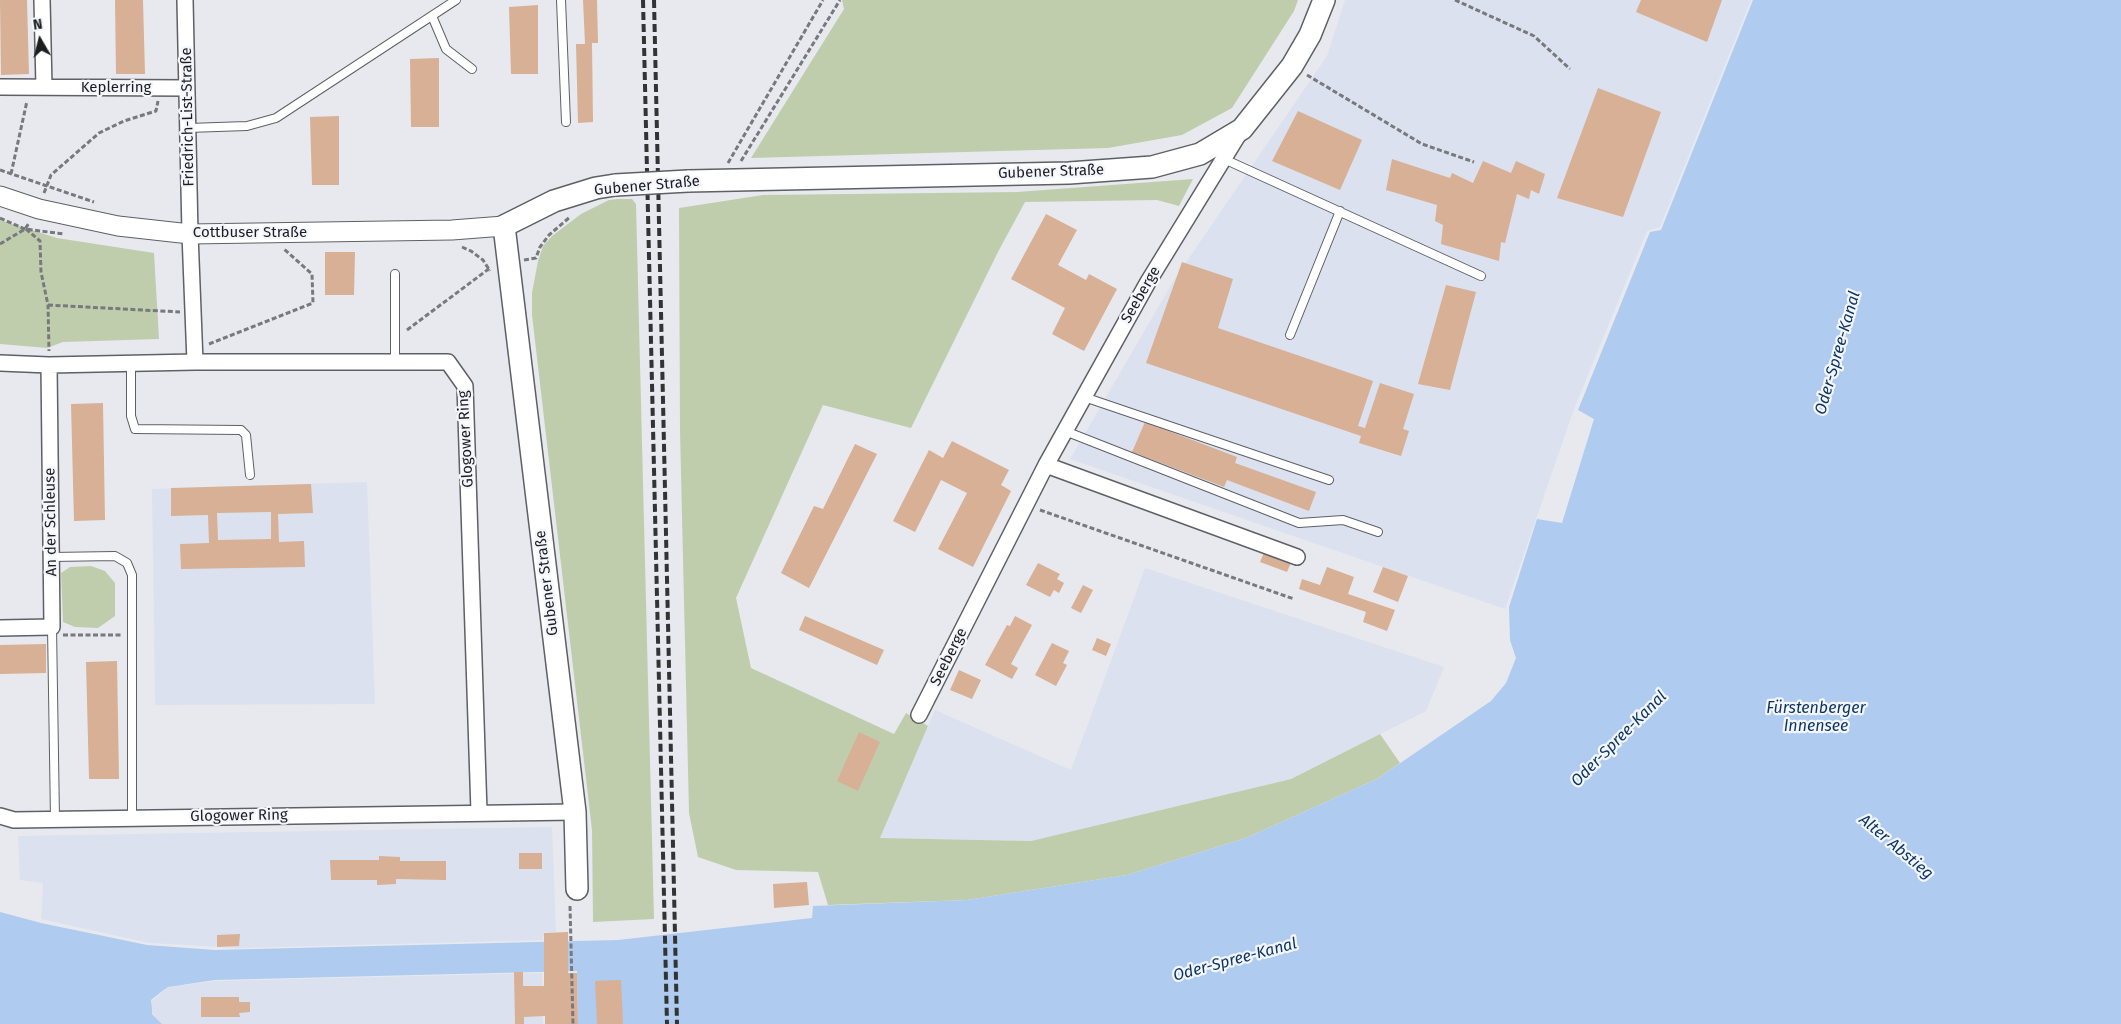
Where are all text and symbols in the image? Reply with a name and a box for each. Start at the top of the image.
north arrow [15,15,65,65]
text: N [32,16,44,34]
street label: Friedrich-List-Straße [178,47,198,187]
street label: Keplerring [81,79,151,97]
street label: Gubener Straße [998,161,1104,183]
street label: Gubener Straße [593,172,701,200]
street label: Cottbuser Straße [193,224,307,242]
street label: Seeberge [1117,263,1165,327]
water label: Oder-Spree-Kanal [1811,289,1865,417]
street label: Glogower Ring [454,390,478,488]
street label: An der Schleuse [41,467,61,577]
street label: Gubener Straße [532,529,562,637]
street label: Seeberge [927,625,971,689]
water label: Oder-Spree-Kanal [1567,687,1671,791]
water label: Fürstenberger Innensee [1766,699,1866,737]
street label: Glogower Ring [190,806,288,826]
water label: Alter Abstieg [1855,810,1937,884]
water label: Oder-Spree-Kanal [1171,934,1299,986]

